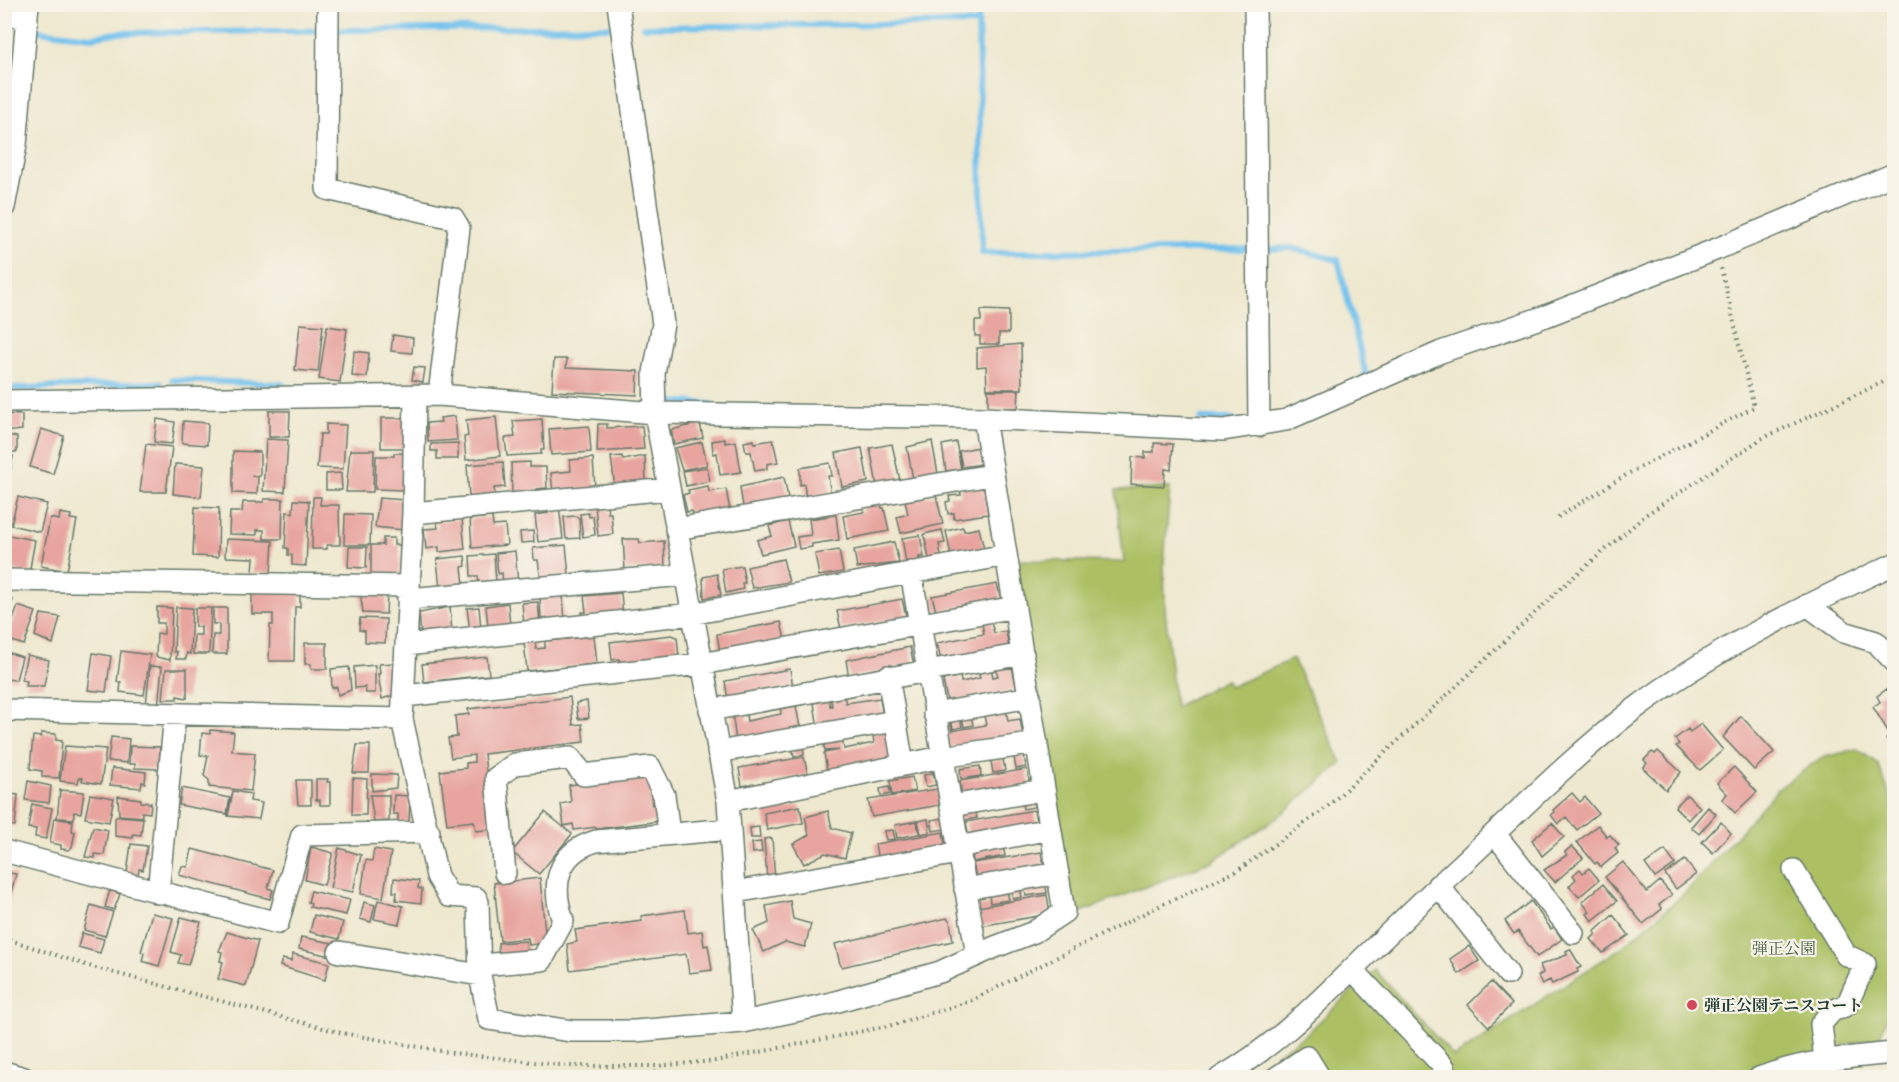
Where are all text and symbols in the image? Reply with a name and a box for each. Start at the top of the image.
park label: 弾正公園 [1752,940,1816,960]
place label: 弾正公園テニスコート [1704,997,1863,1017]
marker: 弾正公園テニスコート [1685,998,1699,1012]

